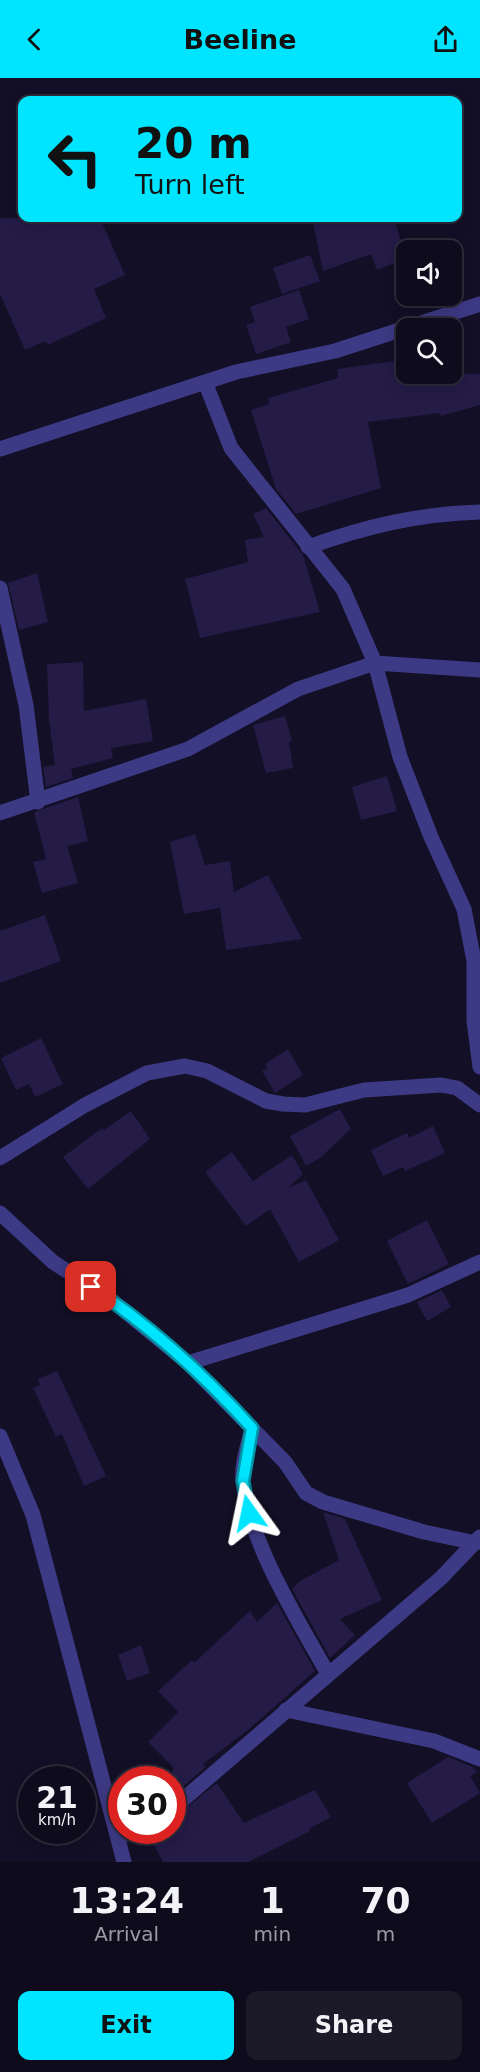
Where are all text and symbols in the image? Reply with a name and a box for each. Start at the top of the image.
icon: back [18,23,51,56]
icon: share [429,23,462,56]
text: Beeline [183,24,297,55]
text: 20 m [135,119,252,168]
icon: left [36,120,114,198]
text: Turn left [135,169,245,200]
map controls [396,240,462,384]
button: sound [396,240,462,306]
button: search [396,318,462,384]
pin [65,1261,116,1312]
icon: arrive [74,1270,107,1303]
position arrow [217,1481,281,1545]
speed limit sign: 30 [108,1766,186,1844]
text: 21 [36,1780,78,1815]
text: km/h [38,1811,76,1829]
text: 13:24 [69,1880,184,1921]
text: 1 [260,1880,285,1921]
text: 70 [360,1880,411,1921]
text: Arrival [94,1922,159,1946]
text: min [253,1922,291,1946]
text: m [376,1922,395,1946]
button: Exit [18,1991,234,2060]
button: Share [246,1991,462,2060]

